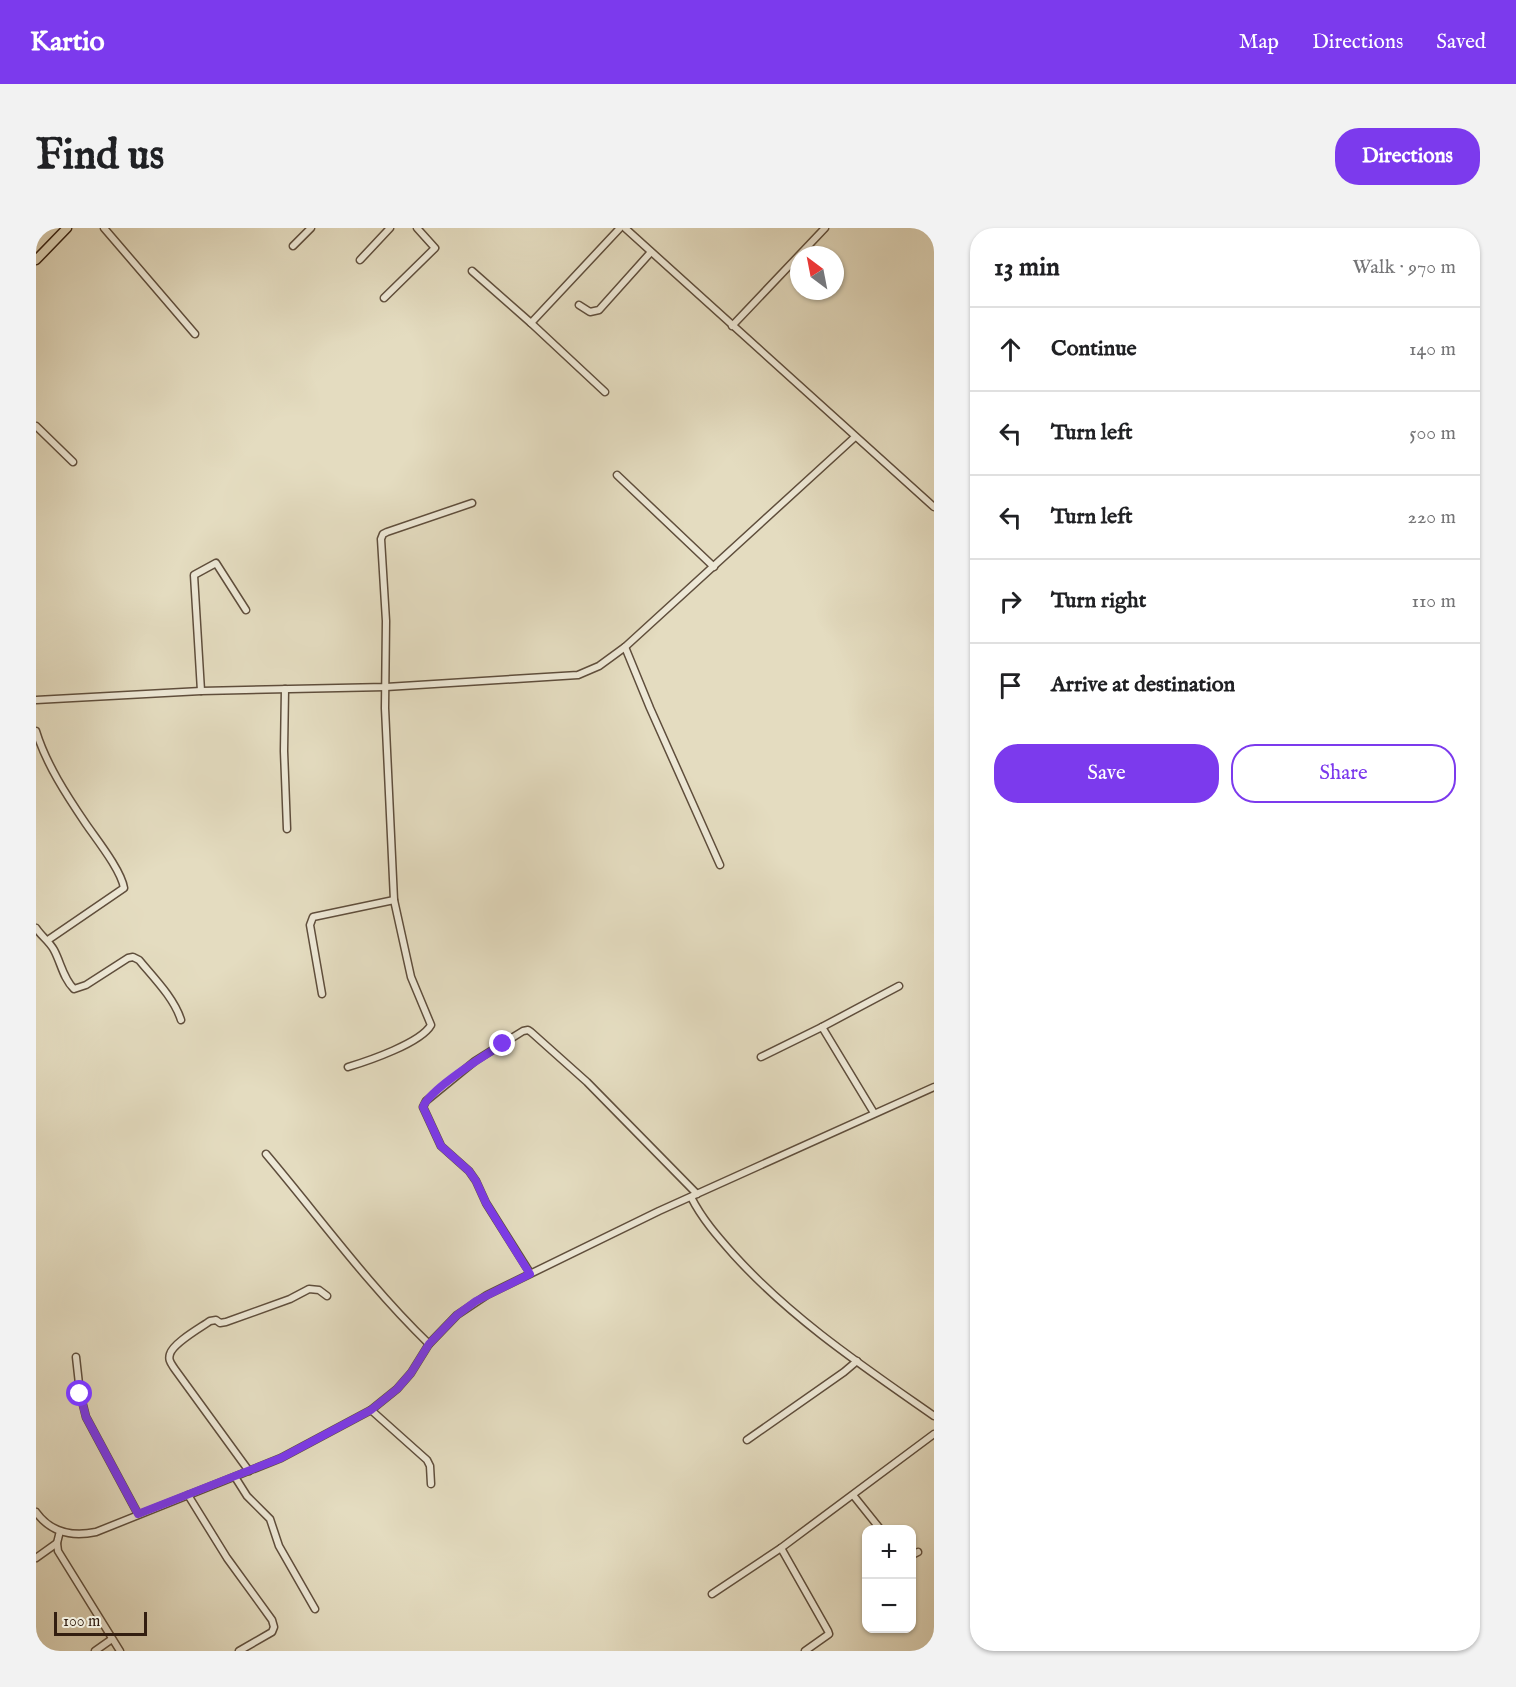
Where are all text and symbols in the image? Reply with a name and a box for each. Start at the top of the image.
text: Kartio [30,25,105,60]
text: Map [1239,29,1279,56]
text: Directions [1312,29,1403,56]
text: Saved [1436,29,1486,56]
button: Directions [1335,128,1480,185]
text: Find us [36,130,164,183]
north arrow [790,246,844,300]
text: 13 min [994,251,1060,284]
text: Walk · 970 m [1352,255,1456,280]
icon: ahead [994,333,1027,366]
text: Continue [1051,335,1137,363]
text: 140 m [1409,337,1456,362]
icon: left [994,417,1027,450]
text: Turn left [1051,419,1133,447]
text: 500 m [1409,421,1456,446]
icon: left [994,501,1027,534]
text: Turn left [1051,503,1133,531]
text: 220 m [1408,505,1456,530]
icon: right [994,585,1027,618]
text: Turn right [1051,587,1146,615]
text: 110 m [1412,589,1456,614]
icon: arrive [994,669,1027,702]
text: Arrive at destination [1051,671,1235,699]
button: Save [994,744,1219,803]
button: Share [1231,744,1456,803]
route end [489,1030,515,1056]
route start [66,1380,92,1406]
map controls [862,1525,916,1633]
button: + [862,1525,916,1579]
button: − [862,1579,916,1633]
scale bar [54,1609,147,1636]
text: 100 m [63,1612,100,1632]

